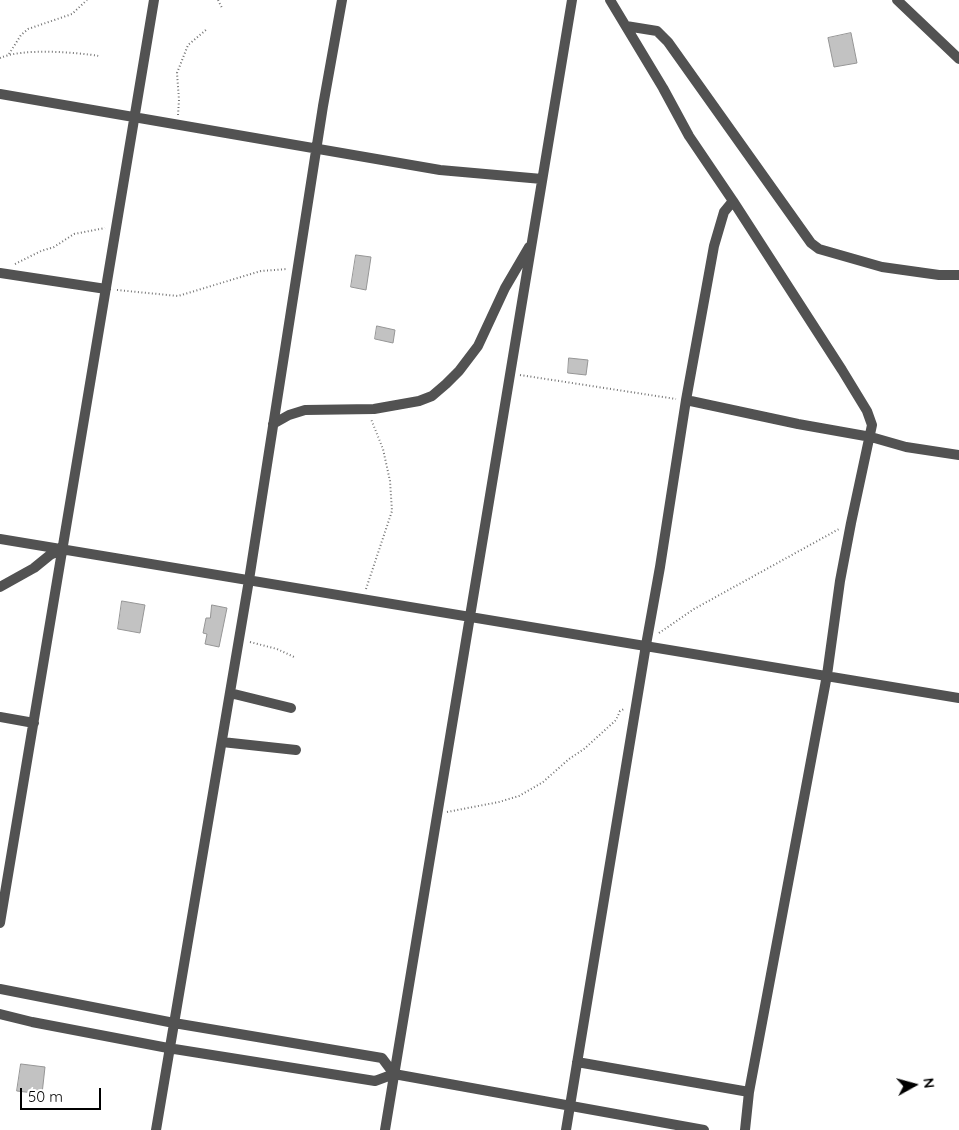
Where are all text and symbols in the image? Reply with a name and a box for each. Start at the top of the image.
north arrow [889,1060,939,1110]
text: N [919,1077,938,1089]
scale bar [22,1078,104,1110]
text: 50 m [28,1087,63,1106]

